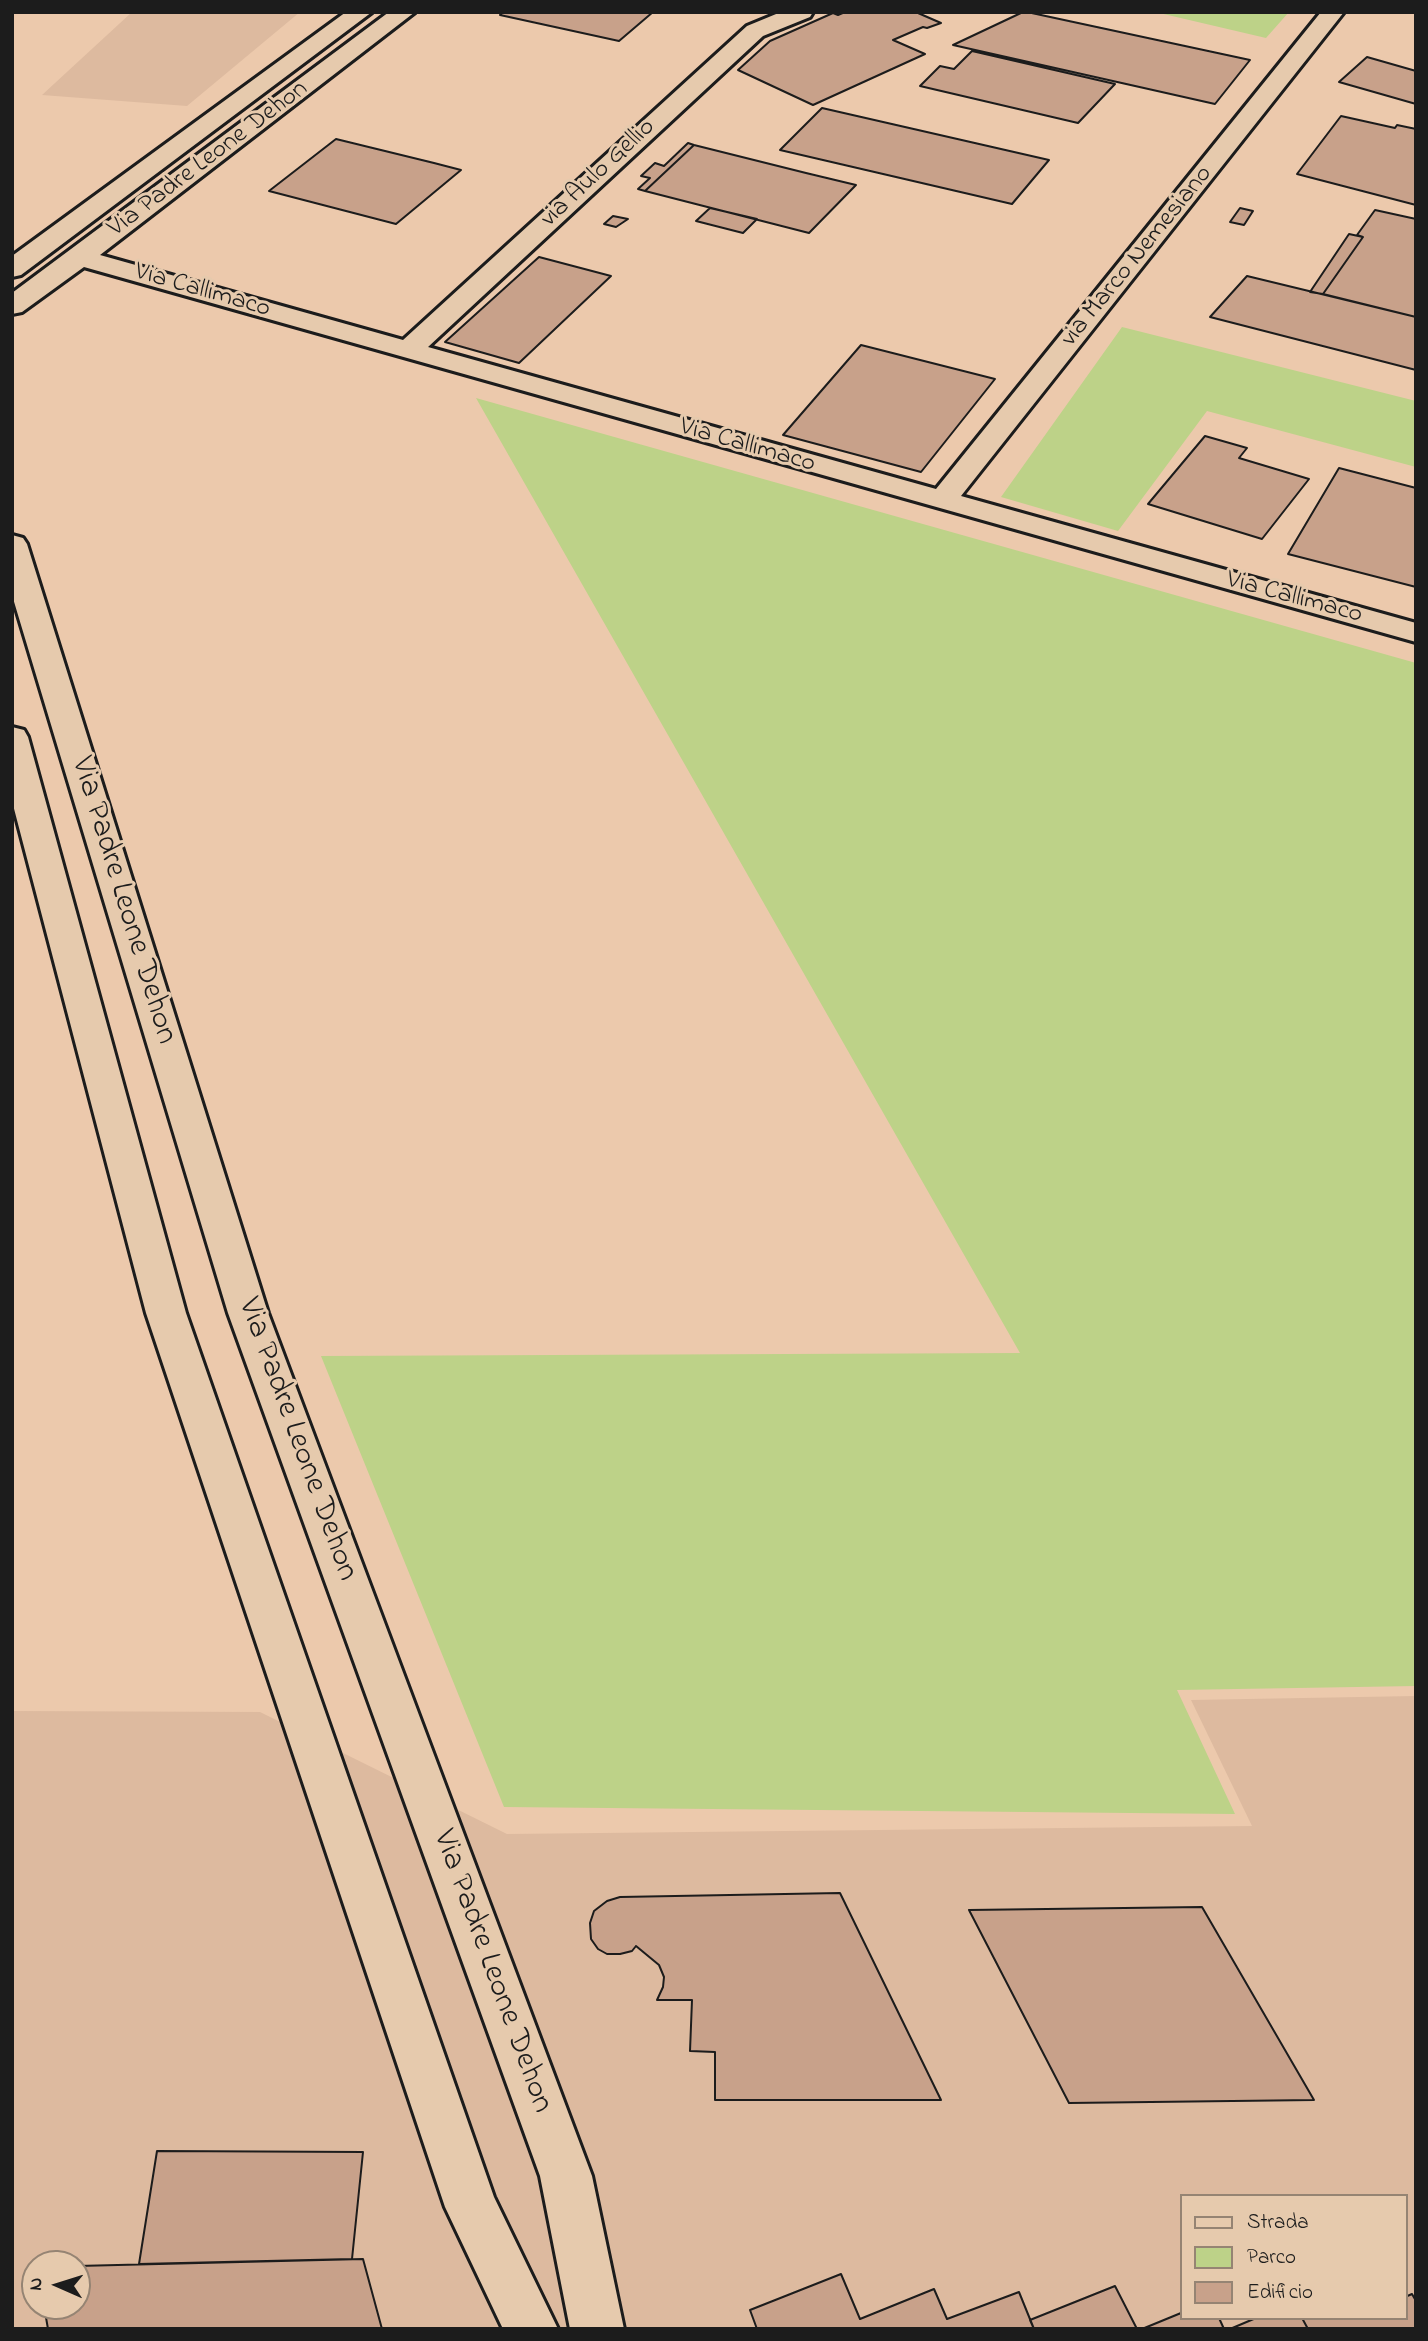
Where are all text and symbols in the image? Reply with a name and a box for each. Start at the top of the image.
street label: Via Padre Leone Dehon [103,75,315,245]
street label: via Aulo Gellio [535,113,663,235]
street label: via Marco Nemesiano [1055,160,1221,354]
street label: Via Callimaco [131,258,273,326]
street label: Via Callimaco [676,413,818,481]
street label: Via Callimaco [1222,566,1366,632]
street label: Via Padre Leone Dehon [60,753,184,1049]
street label: Via Padre Leone Dehon [227,1293,365,1587]
street label: Via Padre Leone Dehon [422,1825,560,2119]
legend [1180,2194,1407,2320]
text: Strada [1247,2208,1309,2238]
text: Parco [1247,2243,1296,2273]
north arrow [21,2250,91,2320]
text: N [23,2277,50,2291]
text: Edificio [1247,2278,1313,2308]

